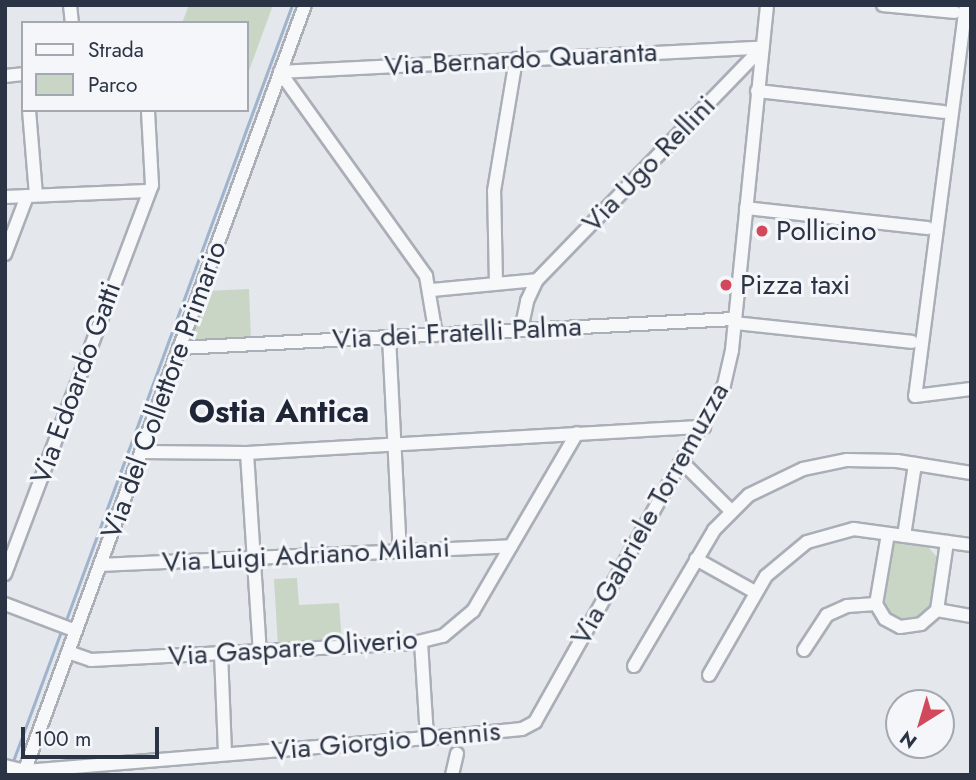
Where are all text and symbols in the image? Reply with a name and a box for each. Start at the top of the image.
legend [21,21,248,112]
text: Strada [88,35,144,65]
street label: Via Bernardo Quaranta [384,35,658,83]
text: Parco [88,70,137,100]
street label: Via Ugo Rellini [575,89,723,239]
place label: Pollicino [776,214,877,248]
marker: Pollicino [754,223,770,239]
street label: Via del Collettore Primario [94,236,234,544]
place label: Pizza taxi [740,268,850,302]
street label: Via Edoardo Gatti [24,277,128,489]
marker: Pizza taxi [718,277,734,293]
street label: Via dei Fratelli Palma [331,310,583,356]
street label: Via Gabriele Torremuzza [564,377,736,651]
district label: Ostia Antica [189,392,369,430]
street label: Via Luigi Adriano Milani [161,531,451,579]
street label: Via Gaspare Oliverio [167,623,419,673]
north arrow [885,689,955,759]
scale bar [24,714,163,758]
street label: Via Giorgio Dennis [270,714,502,768]
text: 100 m [34,724,91,754]
text: N [894,724,922,755]

